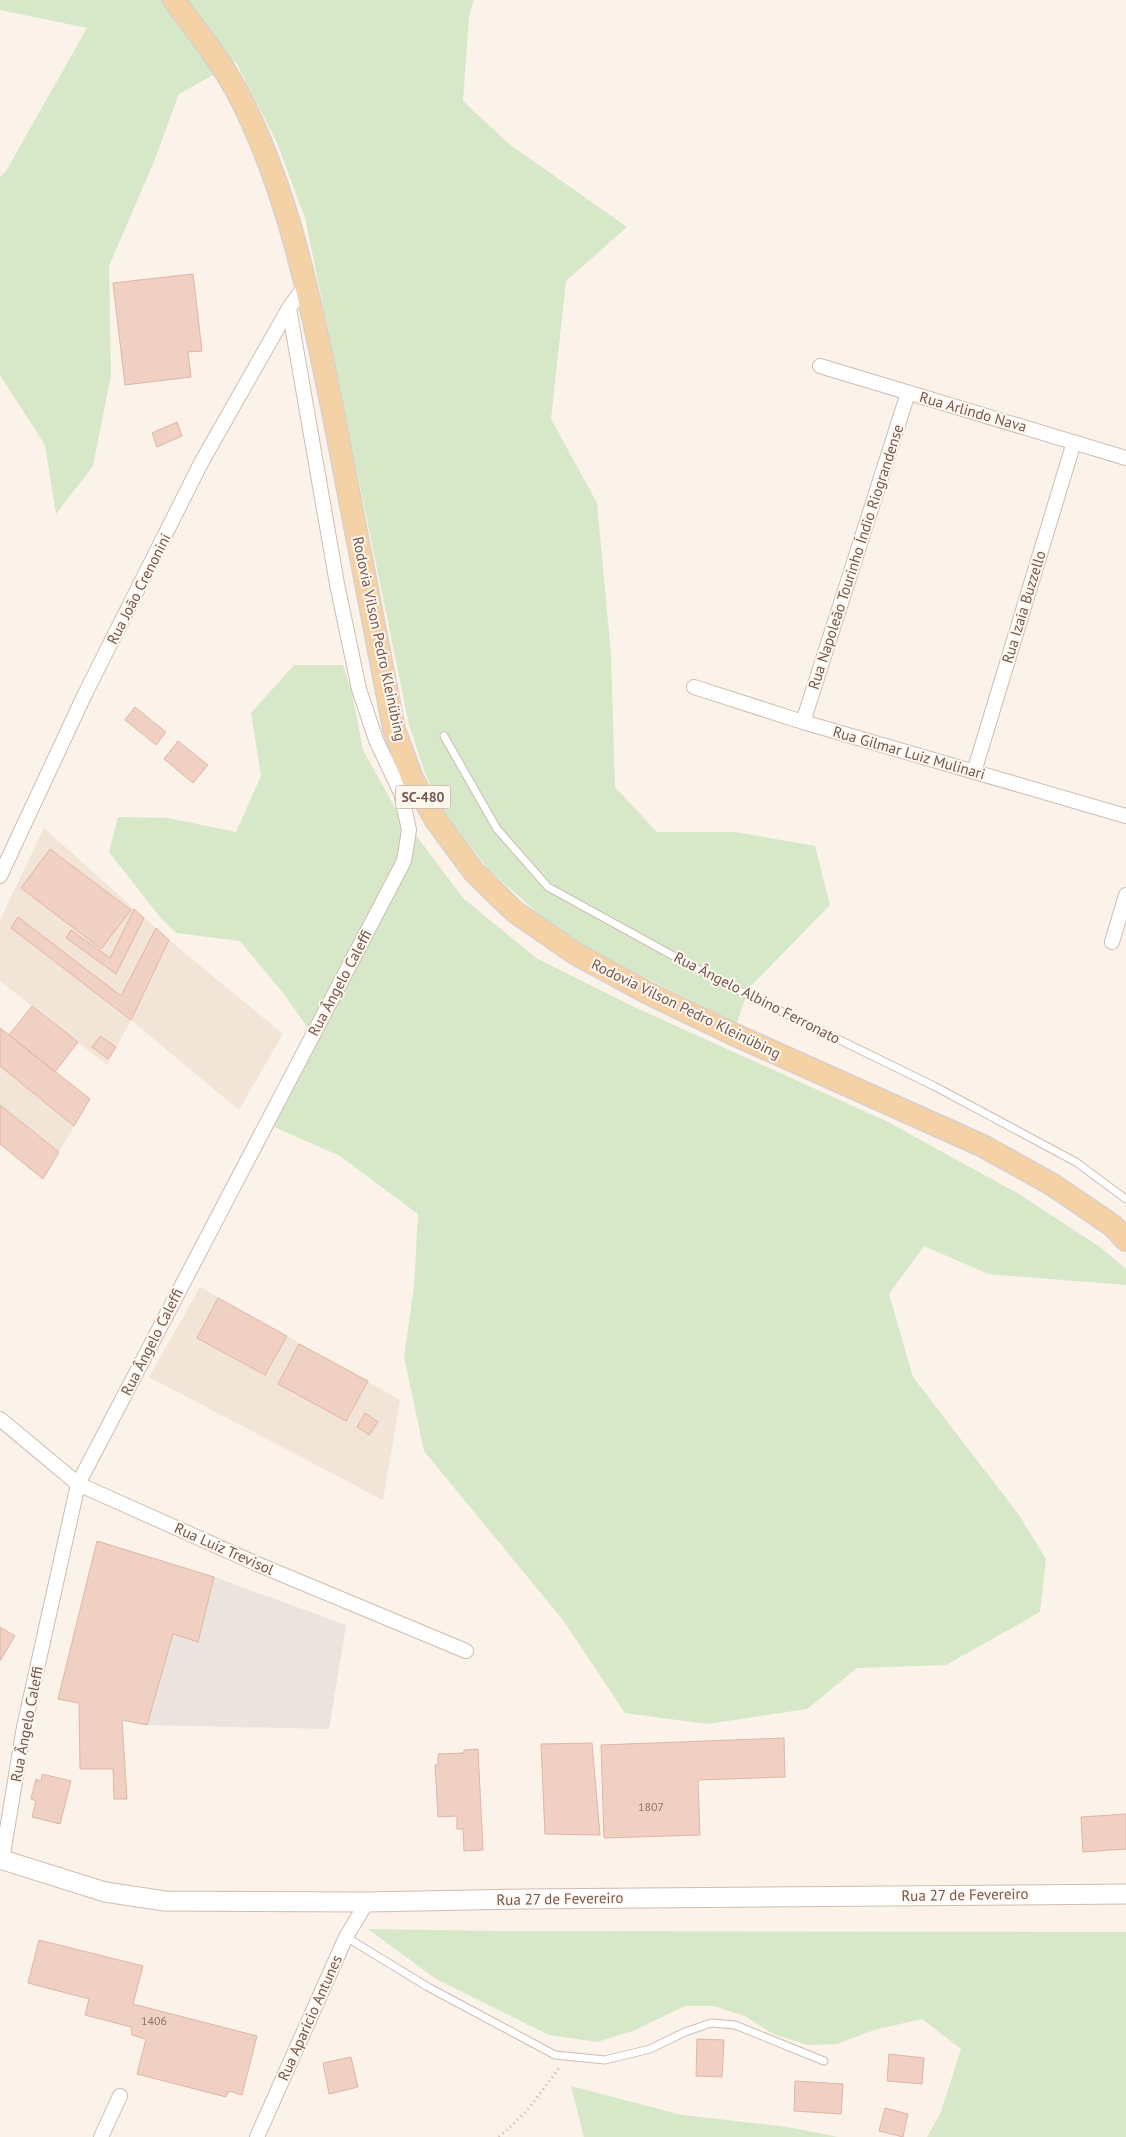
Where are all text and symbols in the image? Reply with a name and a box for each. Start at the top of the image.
street label: Rua Arlindo Nava [917,387,1029,436]
street label: Rua Napoleão Tourinho Índio Riograndense [804,422,907,692]
street label: Rua João Crenonini [102,530,175,647]
street label: Rodovia Vilson Pedro Kleinübing [349,535,410,743]
street label: Rua Izaia Buzzello [997,548,1050,665]
street label: Rua Gilmar Luiz Mulinari [831,722,987,783]
road number: SC-480 [396,786,450,809]
street label: Rua Ângelo Caleffi [304,926,376,1039]
street label: Rua Ângelo Albino Ferronato [671,947,844,1048]
street label: Rodovia Vilson Pedro Kleinübing [588,954,784,1063]
street label: Rua Ângelo Caleffi [116,1285,187,1398]
street label: Rua Luiz Trevisol [172,1518,277,1579]
street label: Rua Ângelo Caleffi [6,1664,47,1783]
house number: 1807 [638,1799,664,1814]
street label: Rua 27 de Fevereiro [901,1884,1029,1905]
street label: Rua 27 de Fevereiro [496,1888,624,1909]
street label: Rua Aparício Antunes [273,1952,346,2084]
house number: 1406 [141,2013,167,2028]

